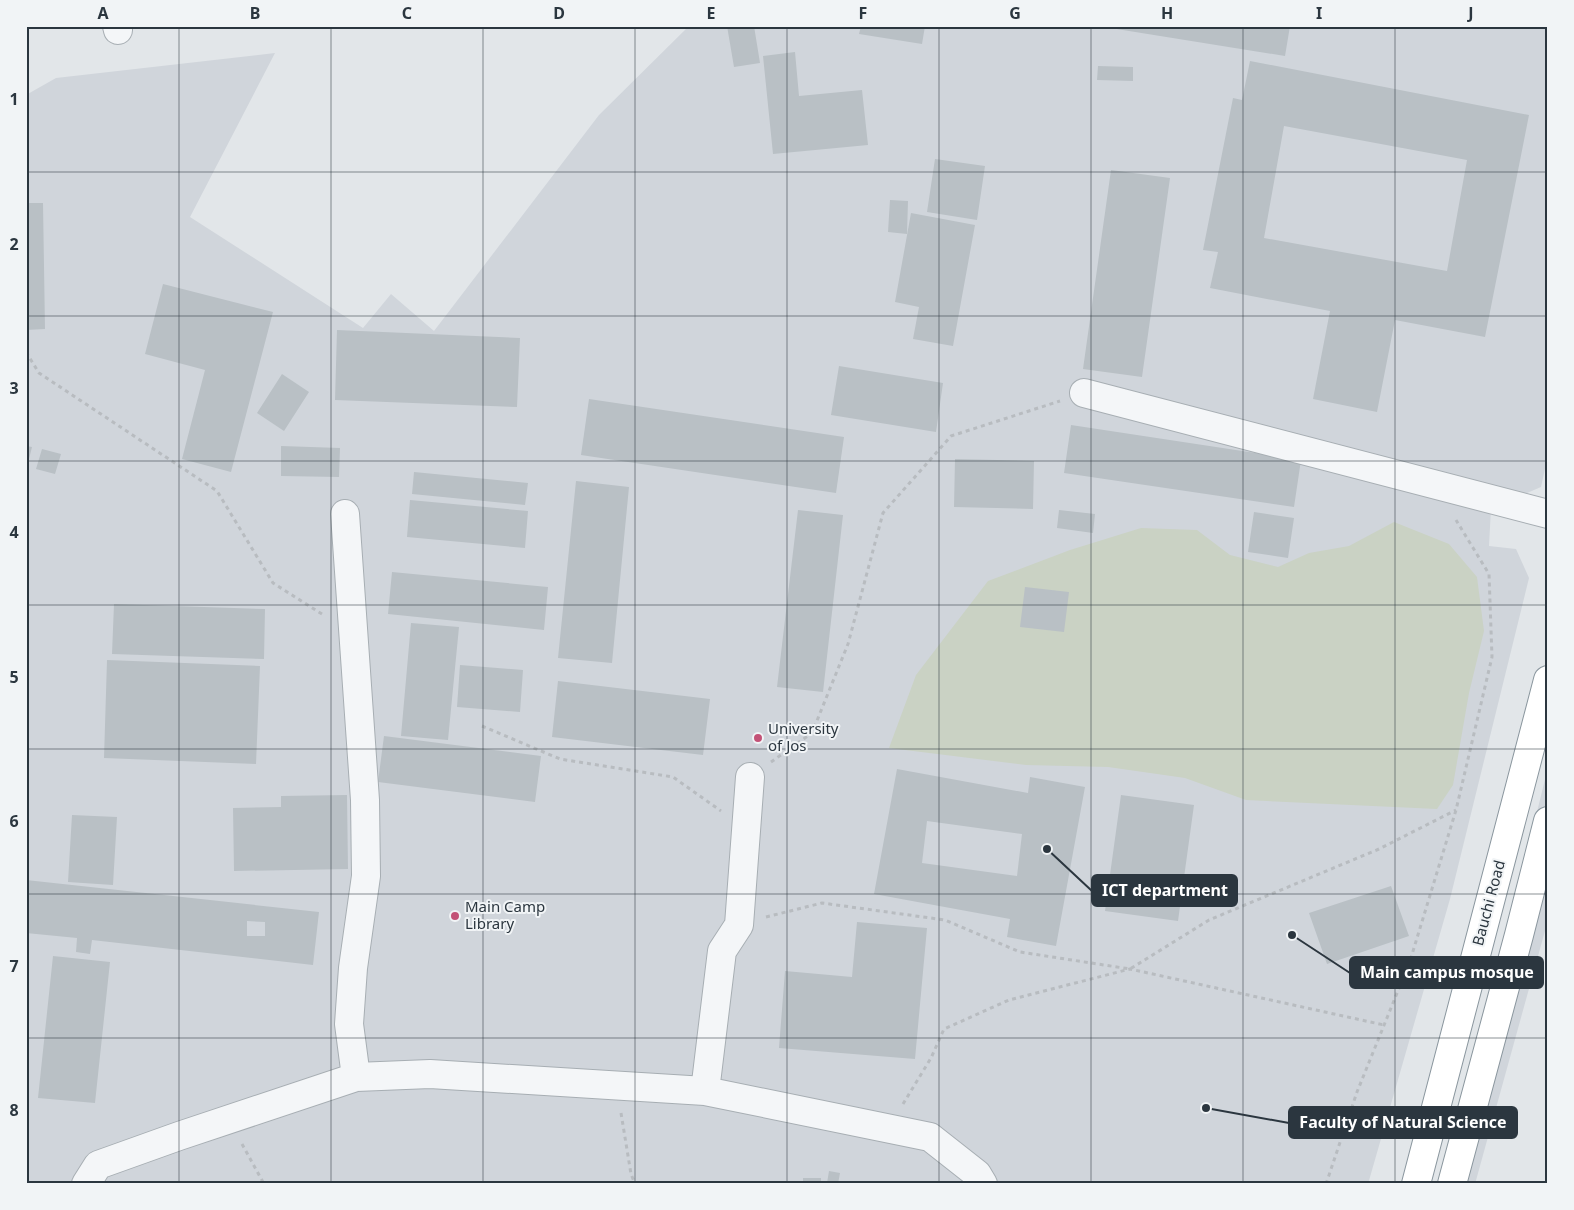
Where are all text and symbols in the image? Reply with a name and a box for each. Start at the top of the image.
text: A [97,2,109,24]
text: B [250,2,260,24]
text: C [402,2,412,24]
text: D [553,2,565,24]
text: E [707,2,716,24]
text: F [859,2,867,24]
text: G [1009,2,1021,24]
text: H [1161,2,1173,24]
text: I [1316,2,1322,24]
text: J [1466,2,1474,24]
text: 1 [9,88,19,110]
text: 2 [9,233,19,255]
text: 3 [9,377,19,399]
text: 4 [9,521,19,543]
text: 5 [9,666,19,688]
place label: University of Jos [768,718,839,755]
marker: University of Jos [752,732,764,744]
text: 6 [9,810,19,832]
street label: Bauchi Road [1467,858,1509,948]
callout: ICT department [1092,875,1237,906]
text: ICT department [1102,879,1228,901]
place label: Main Camp Library [465,896,545,933]
marker: Main Camp Library [449,910,461,922]
text: 7 [9,955,19,977]
callout: Main campus mosque [1350,957,1543,988]
text: Main campus mosque [1360,961,1534,983]
text: 8 [9,1099,19,1121]
callout: Faculty of Natural Science [1289,1107,1517,1138]
text: Faculty of Natural Science [1299,1111,1507,1133]

